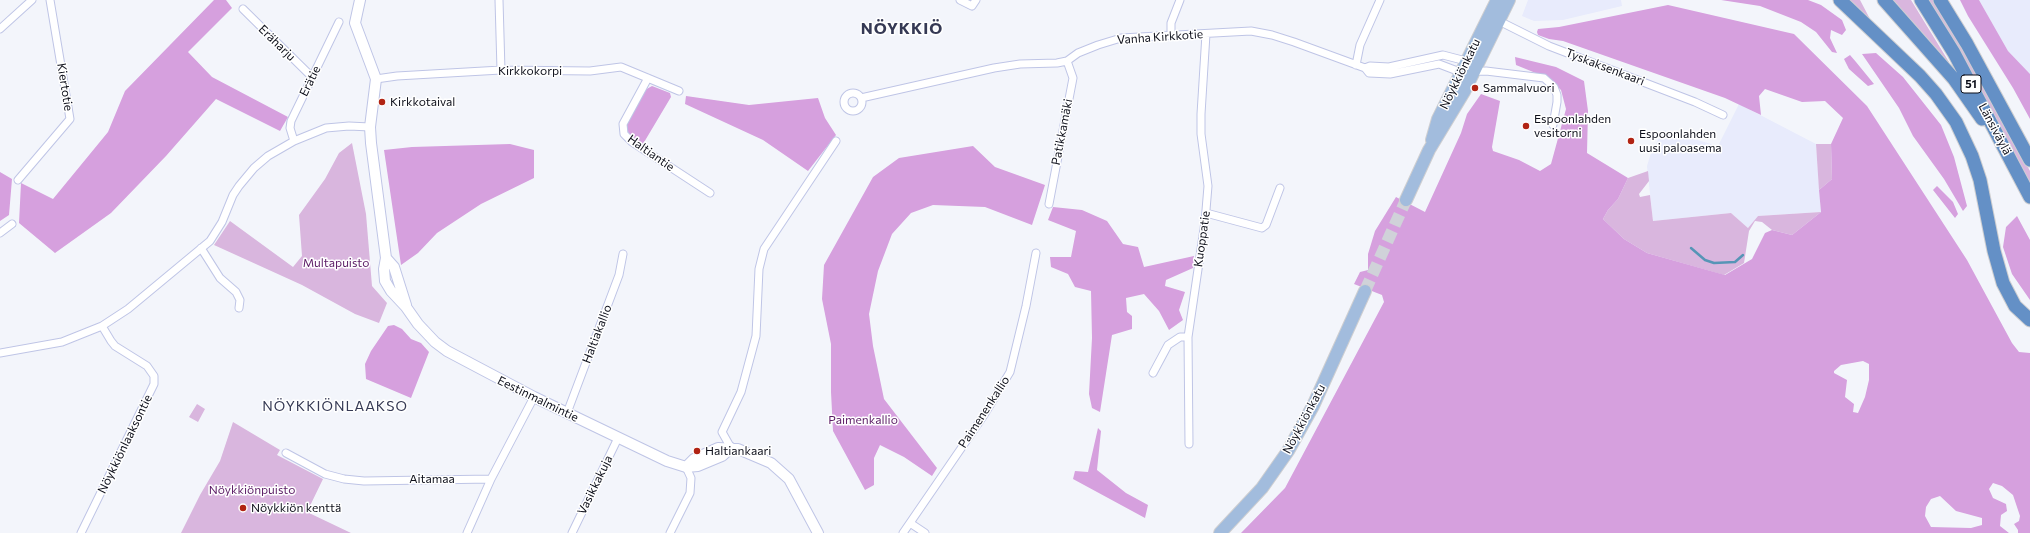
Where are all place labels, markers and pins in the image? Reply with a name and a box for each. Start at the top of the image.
place label: Sammalvuori [1483,81,1554,95]
marker: Sammalvuori [1470,83,1480,93]
place label: Kirkkotaival [390,95,455,109]
marker: Kirkkotaival [377,97,387,107]
place label: Espoonlahden vesitorni [1534,112,1611,140]
marker: Espoonlahden vesitorni [1521,121,1531,131]
place label: Espoonlahden uusi paloasema [1639,127,1722,155]
marker: Espoonlahden uusi paloasema [1626,136,1636,146]
place label: Haltiankaari [705,444,771,458]
marker: Haltiankaari [692,446,702,456]
place label: Nöykkiön kenttä [251,501,341,515]
marker: Nöykkiön kenttä [238,503,248,513]

